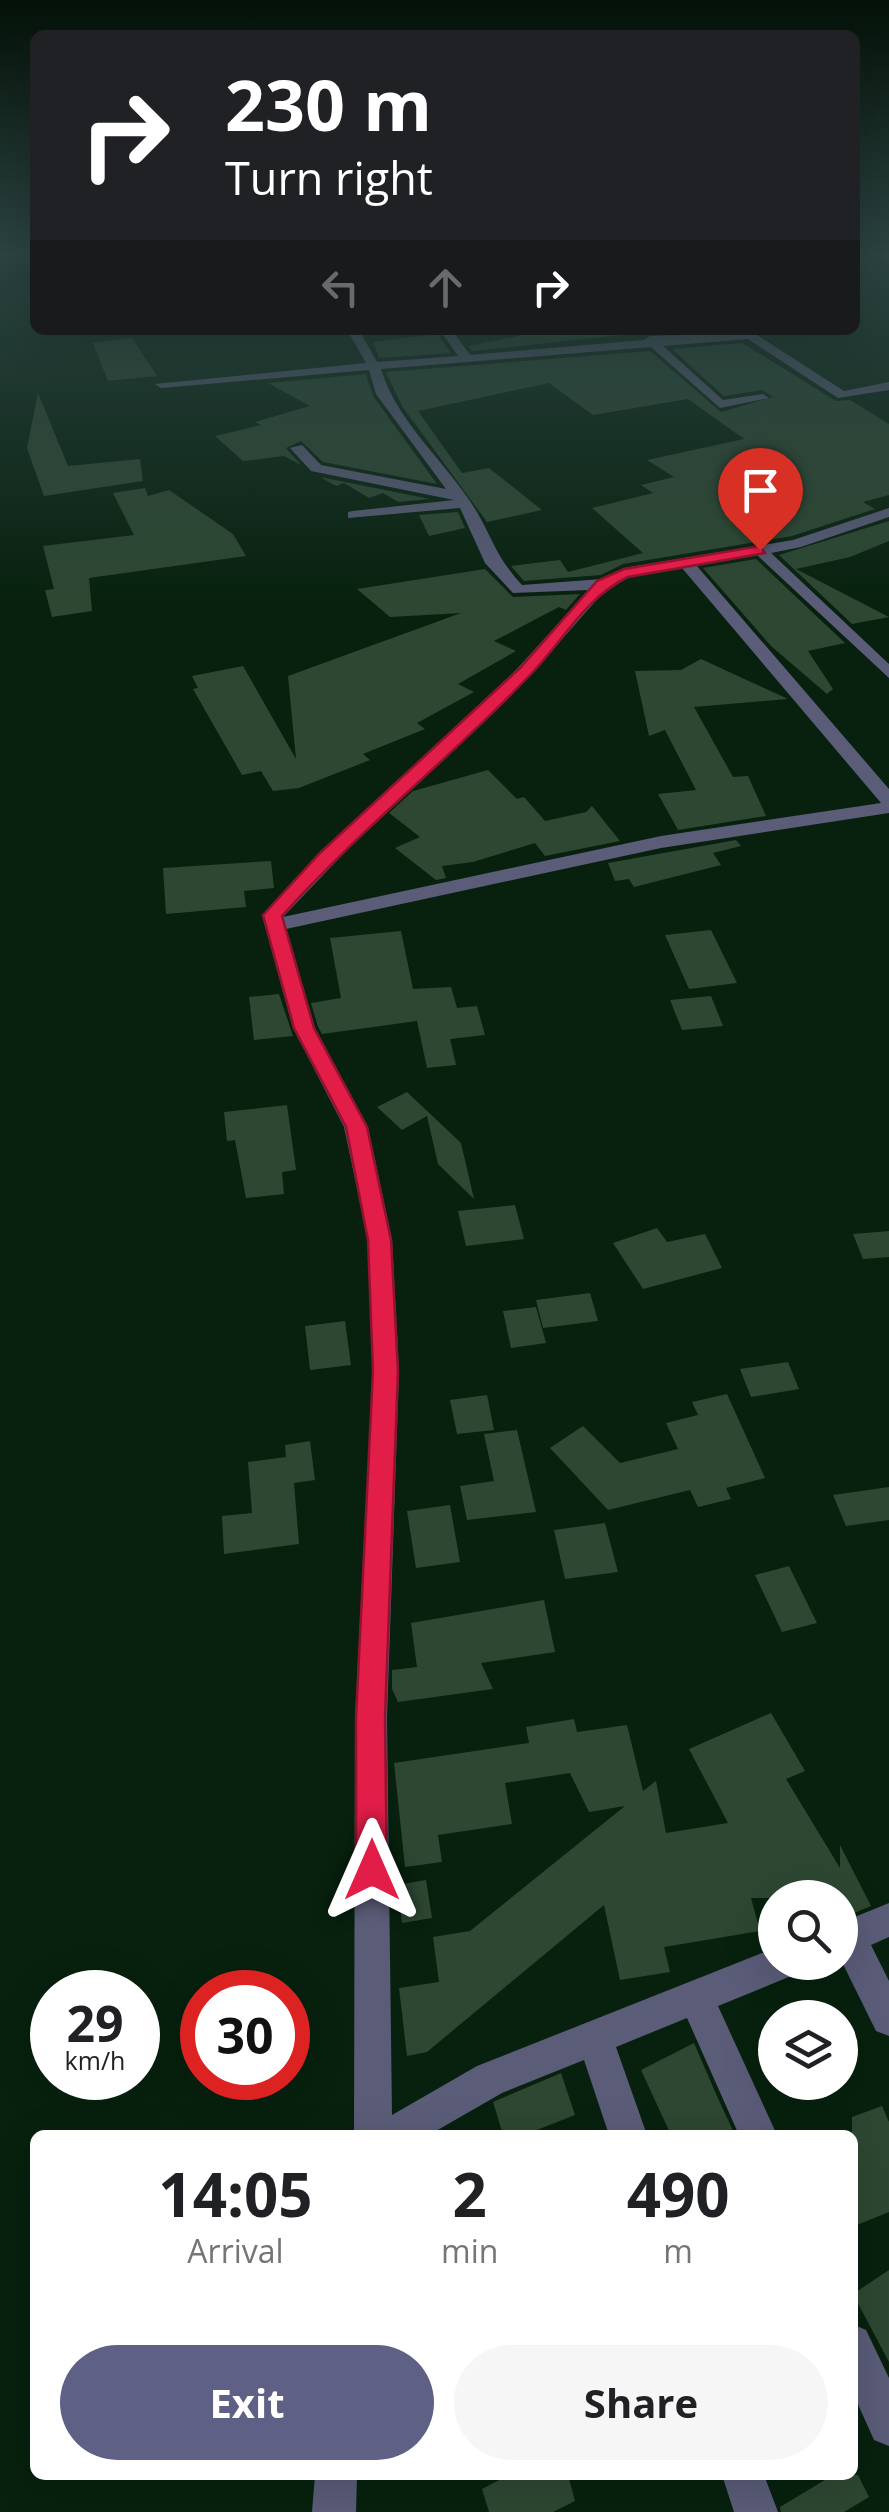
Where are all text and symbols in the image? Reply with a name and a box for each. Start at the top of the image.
text: 230 m [225,56,432,152]
icon: right [60,70,190,200]
text: Turn right [225,147,433,208]
icon: left [313,260,368,315]
icon: ahead [418,260,473,315]
icon: right [523,260,578,315]
pin [718,448,803,551]
icon: arrive [733,463,788,518]
position arrow [320,1818,424,1922]
map controls [758,1880,858,2100]
button: search [758,1880,858,1980]
speed limit sign: 30 [180,1970,310,2100]
text: 29 [66,1989,124,2057]
button: layers [758,2000,858,2100]
text: km/h [65,2043,125,2077]
text: 14:05 [158,2153,313,2235]
text: 2 [453,2153,487,2235]
text: 490 [627,2153,730,2235]
text: Arrival [187,2229,284,2272]
text: min [441,2229,498,2272]
text: m [663,2229,693,2272]
button: Exit [60,2345,434,2460]
button: Share [454,2345,828,2460]

